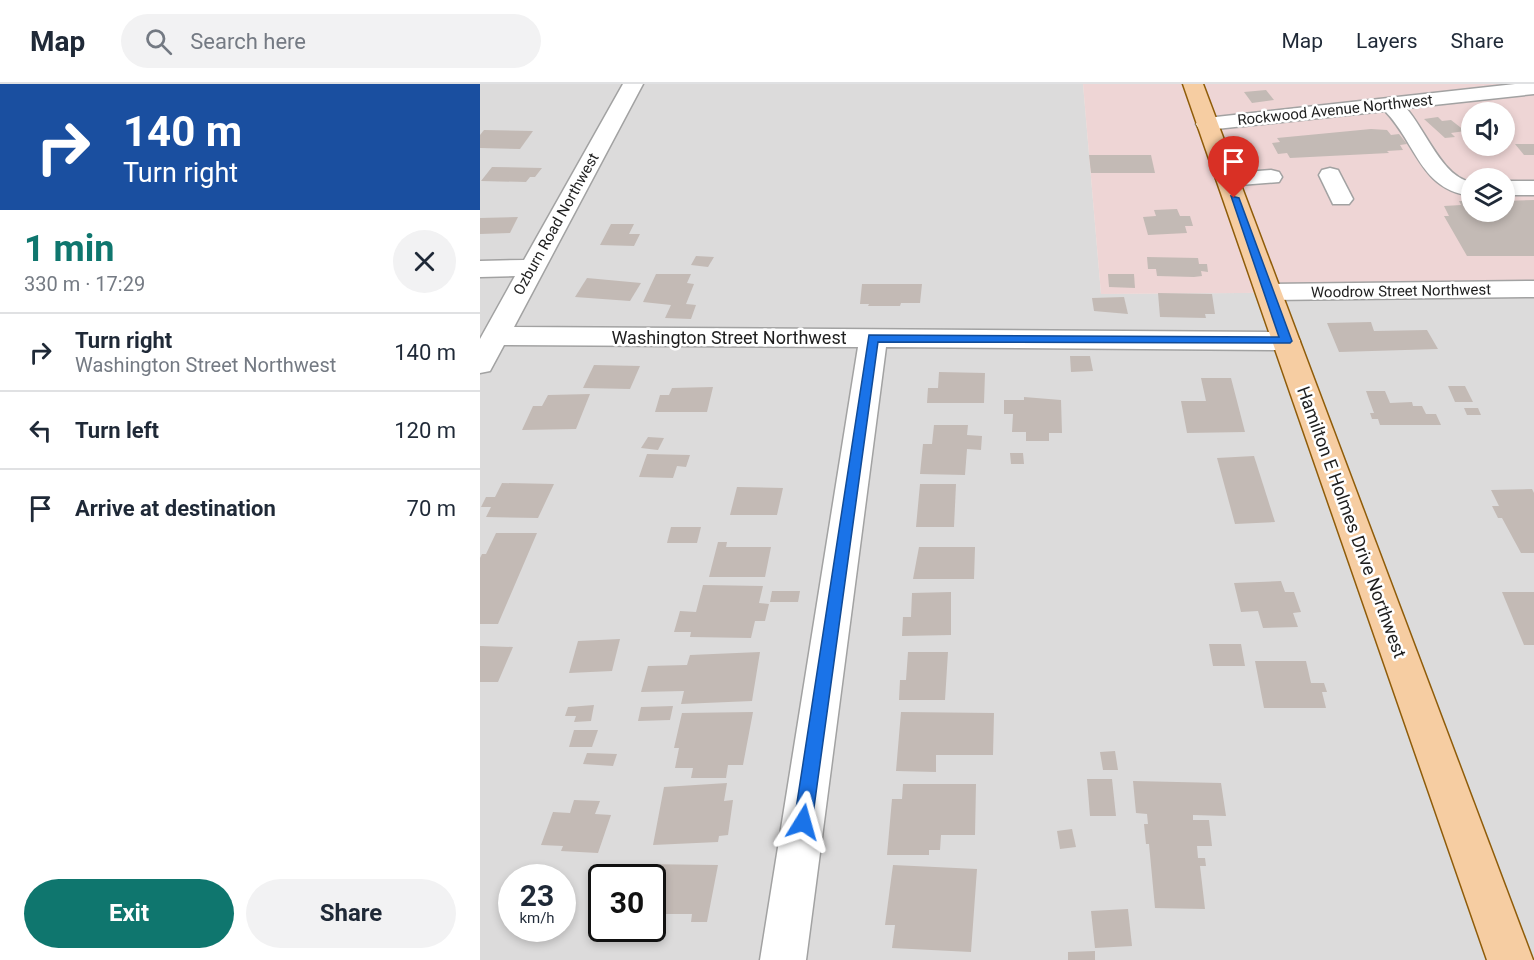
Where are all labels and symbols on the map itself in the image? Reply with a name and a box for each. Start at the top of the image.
street label: Rockwood Avenue Northwest [1236,91,1434,129]
pin [1208,136,1259,198]
street label: Ozburn Road Northwest [509,150,603,298]
street label: Woodrow Street Northwest [1311,280,1491,302]
street label: Washington Street Northwest [611,327,847,348]
street label: Hamilton E Holmes Drive Northwest [1293,383,1411,661]
position arrow [771,790,835,854]
speed limit sign: 30 [588,864,666,942]

